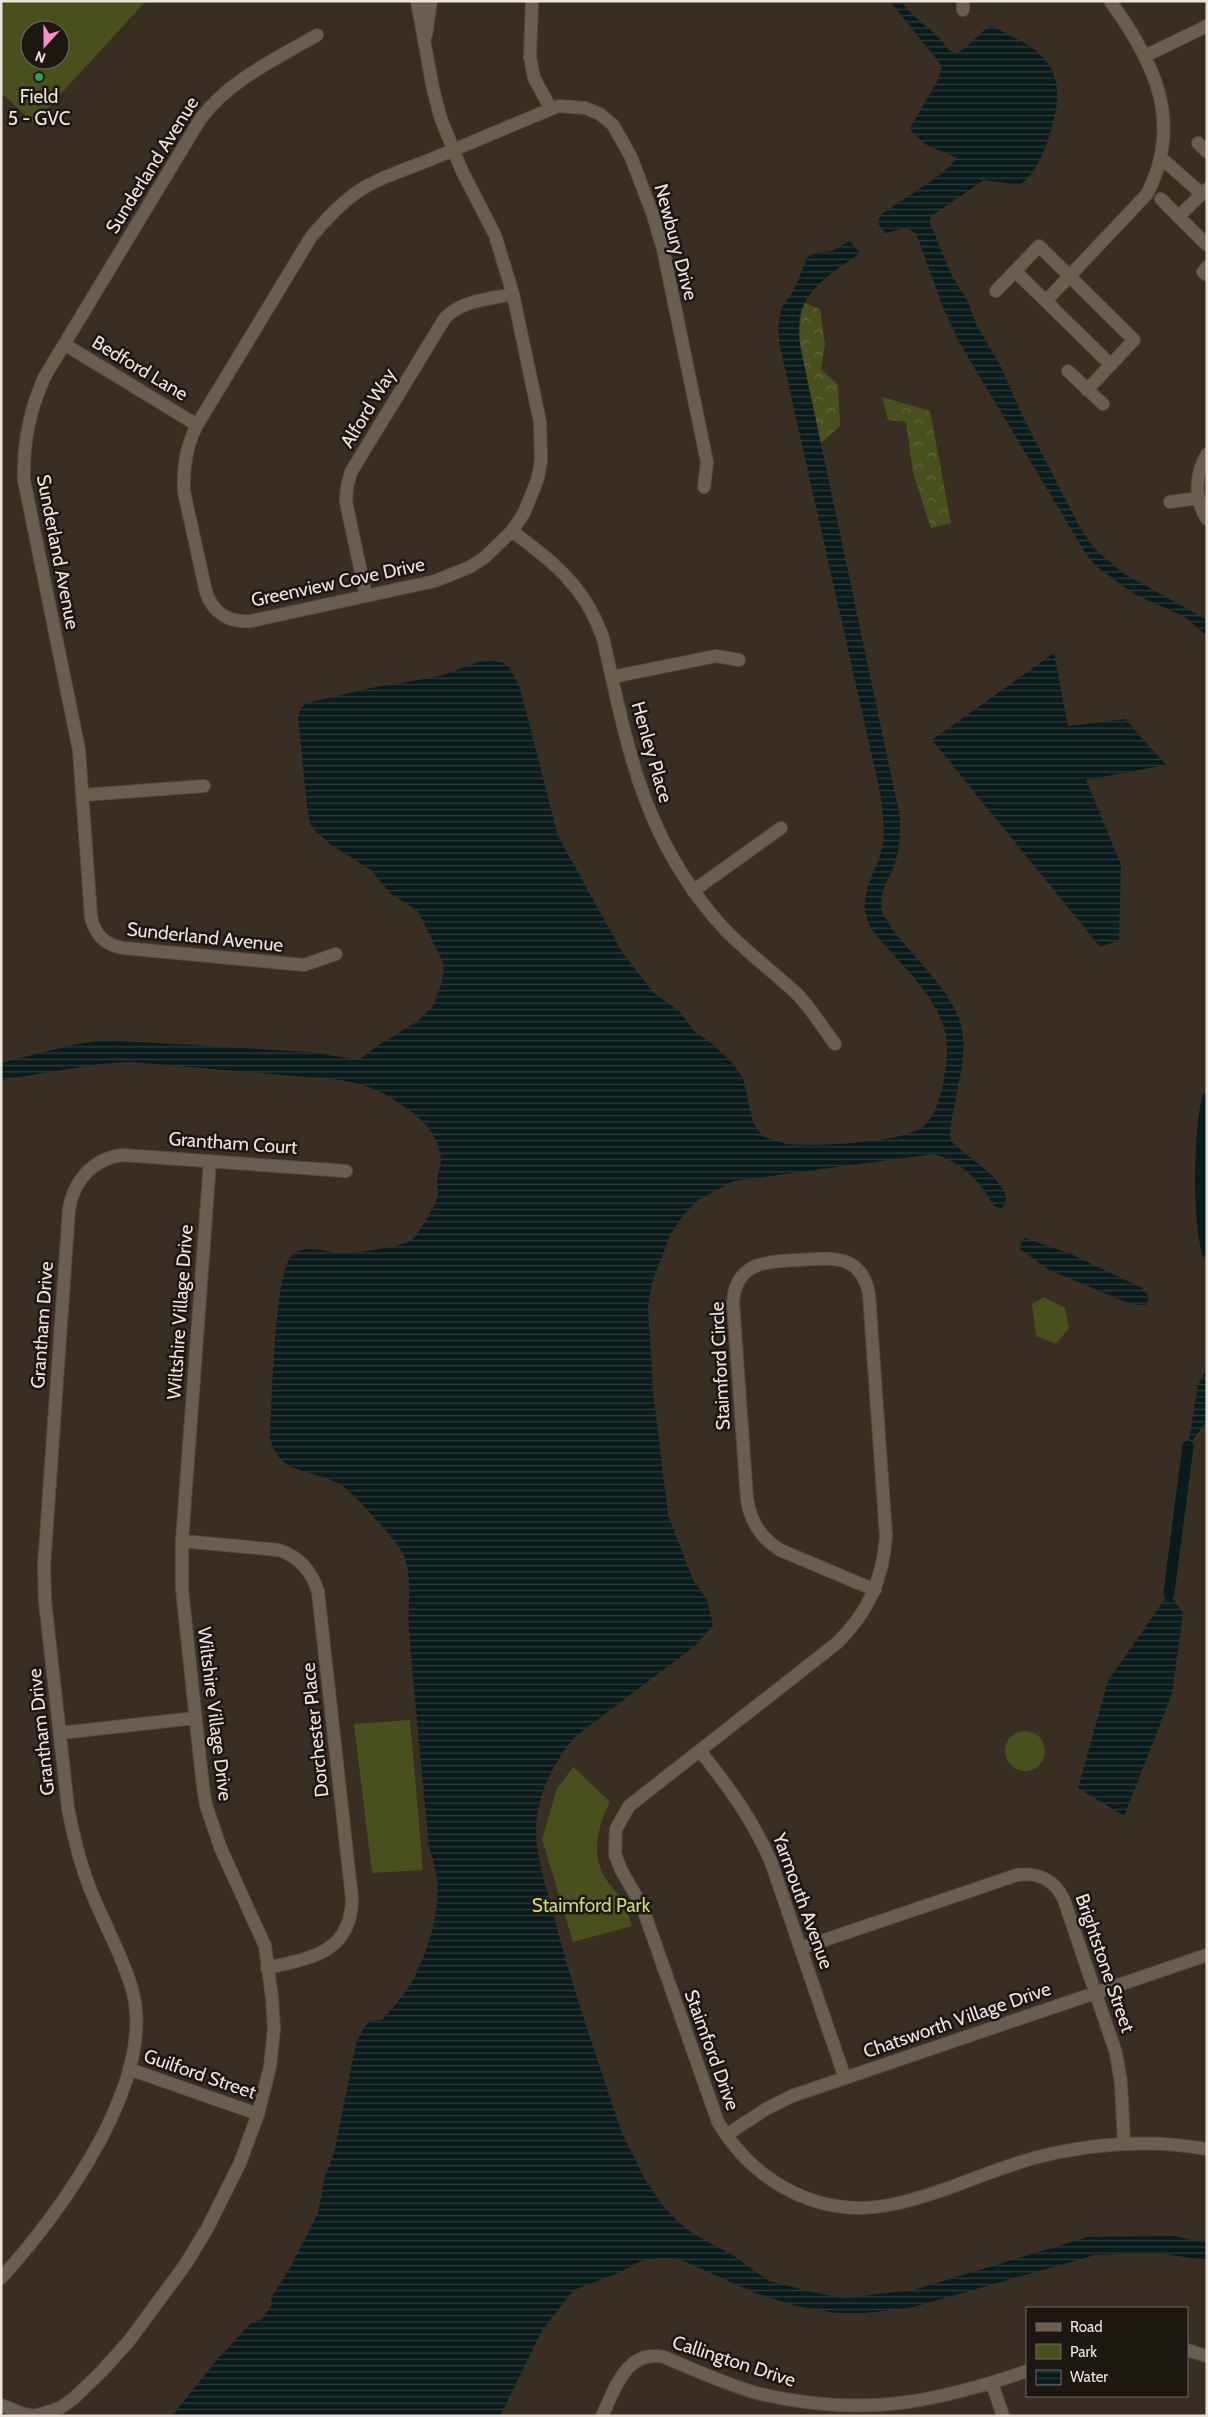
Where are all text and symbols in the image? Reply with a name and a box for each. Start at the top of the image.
north arrow [20,20,70,70]
text: N [32,47,48,67]
marker: Field 5 - GVC [33,71,45,83]
place label: Field 5 - GVC [8,85,71,130]
street label: Sunderland Avenue [101,92,204,238]
street label: Newbury Drive [649,181,703,303]
street label: Bedford Lane [88,330,192,406]
street label: Alford Way [335,364,401,452]
street label: Sunderland Avenue [32,473,84,632]
street label: Greenview Cove Drive [249,552,427,612]
street label: Henley Place [627,699,677,805]
street label: Sunderland Avenue [126,917,285,957]
street label: Grantham Court [168,1127,299,1159]
street label: Wiltshire Village Drive [162,1224,198,1400]
street label: Grantham Drive [26,1260,58,1389]
street label: Staimford Circle [705,1301,735,1431]
street label: Wiltshire Village Drive [193,1626,237,1803]
street label: Dorchester Place [296,1661,334,1799]
street label: Grantham Drive [23,1667,59,1797]
street label: Yarmouth Avenue [767,1829,838,1972]
street label: Brightstone Street [1070,1891,1140,2036]
park label: Staimford Park [532,1894,651,1917]
street label: Chatsworth Village Drive [860,1977,1054,2063]
street label: Staimford Drive [680,1987,745,2114]
street label: Guilford Street [141,2044,260,2104]
legend [1026,2307,1188,2397]
text: Road [1070,2318,1103,2336]
street label: Callington Drive [669,2330,799,2392]
text: Park [1070,2343,1097,2361]
text: Water [1070,2368,1108,2386]

